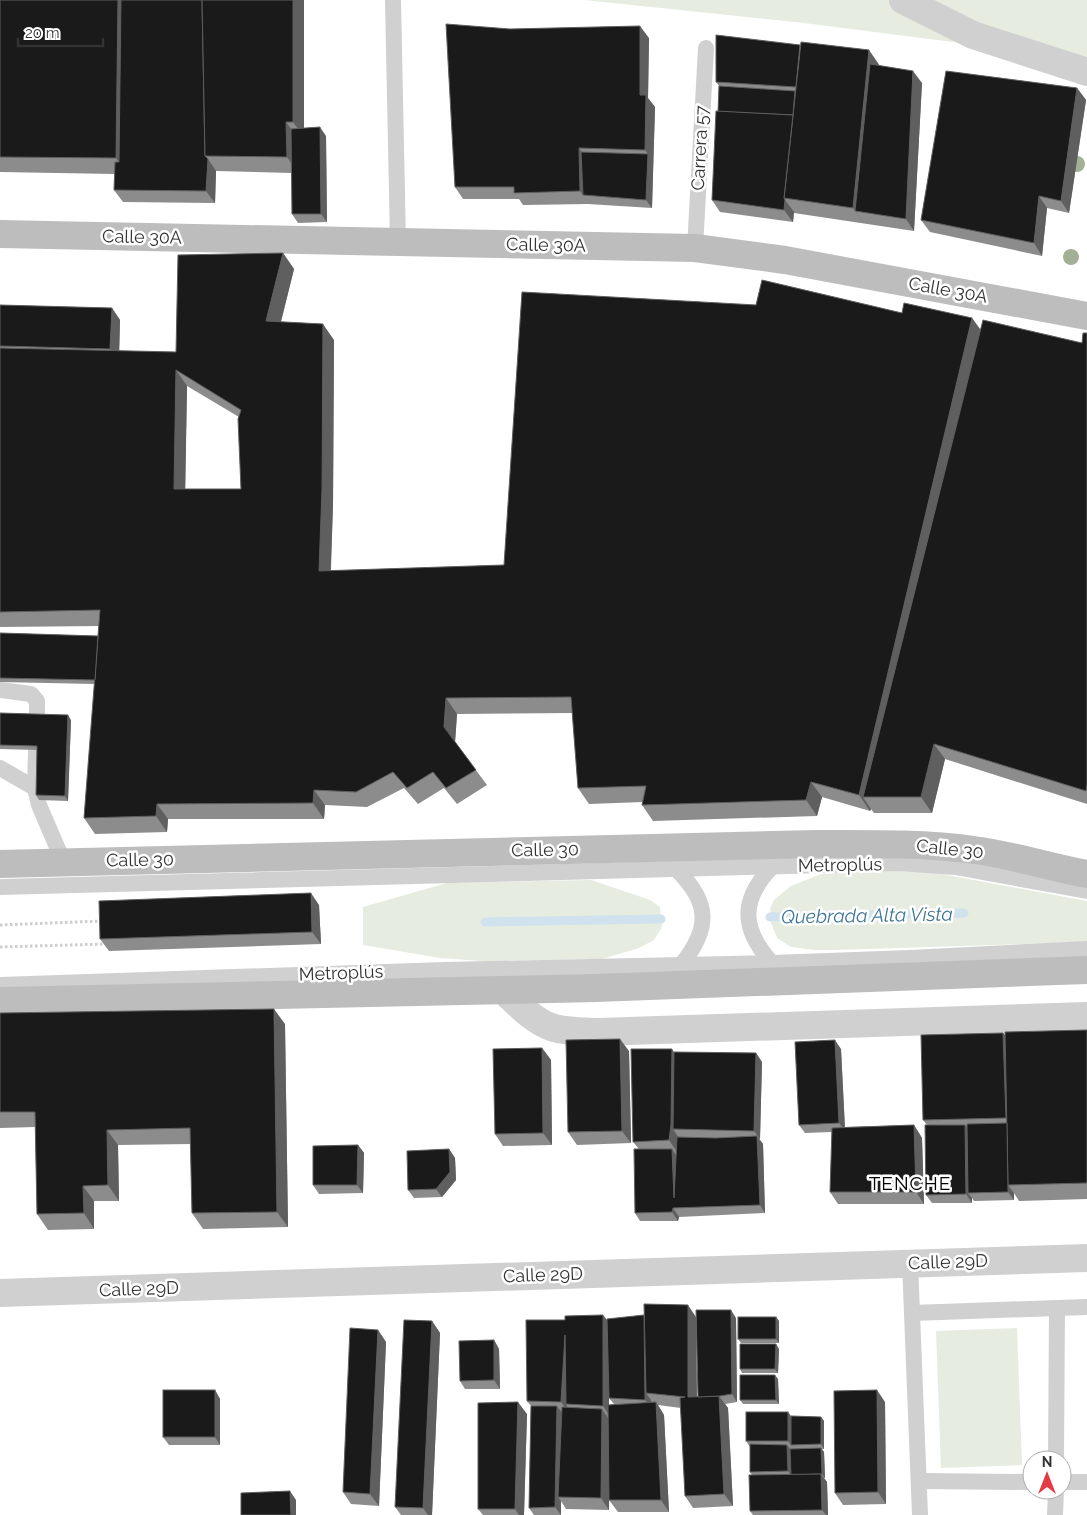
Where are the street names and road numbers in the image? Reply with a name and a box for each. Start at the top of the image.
street label: Carrera 57 [687,105,712,191]
street label: Calle 30A [102,225,182,248]
street label: Calle 30A [506,233,586,256]
street label: Calle 30A [907,272,989,307]
street label: Calle 30 [915,835,985,862]
street label: Calle 30 [511,838,579,861]
street label: Calle 30 [106,848,174,871]
street label: Metroplús [798,853,883,876]
street label: Metroplús [299,961,384,984]
street label: Calle 29D [908,1250,988,1273]
street label: Calle 29D [503,1263,583,1286]
street label: Calle 29D [99,1277,179,1300]

